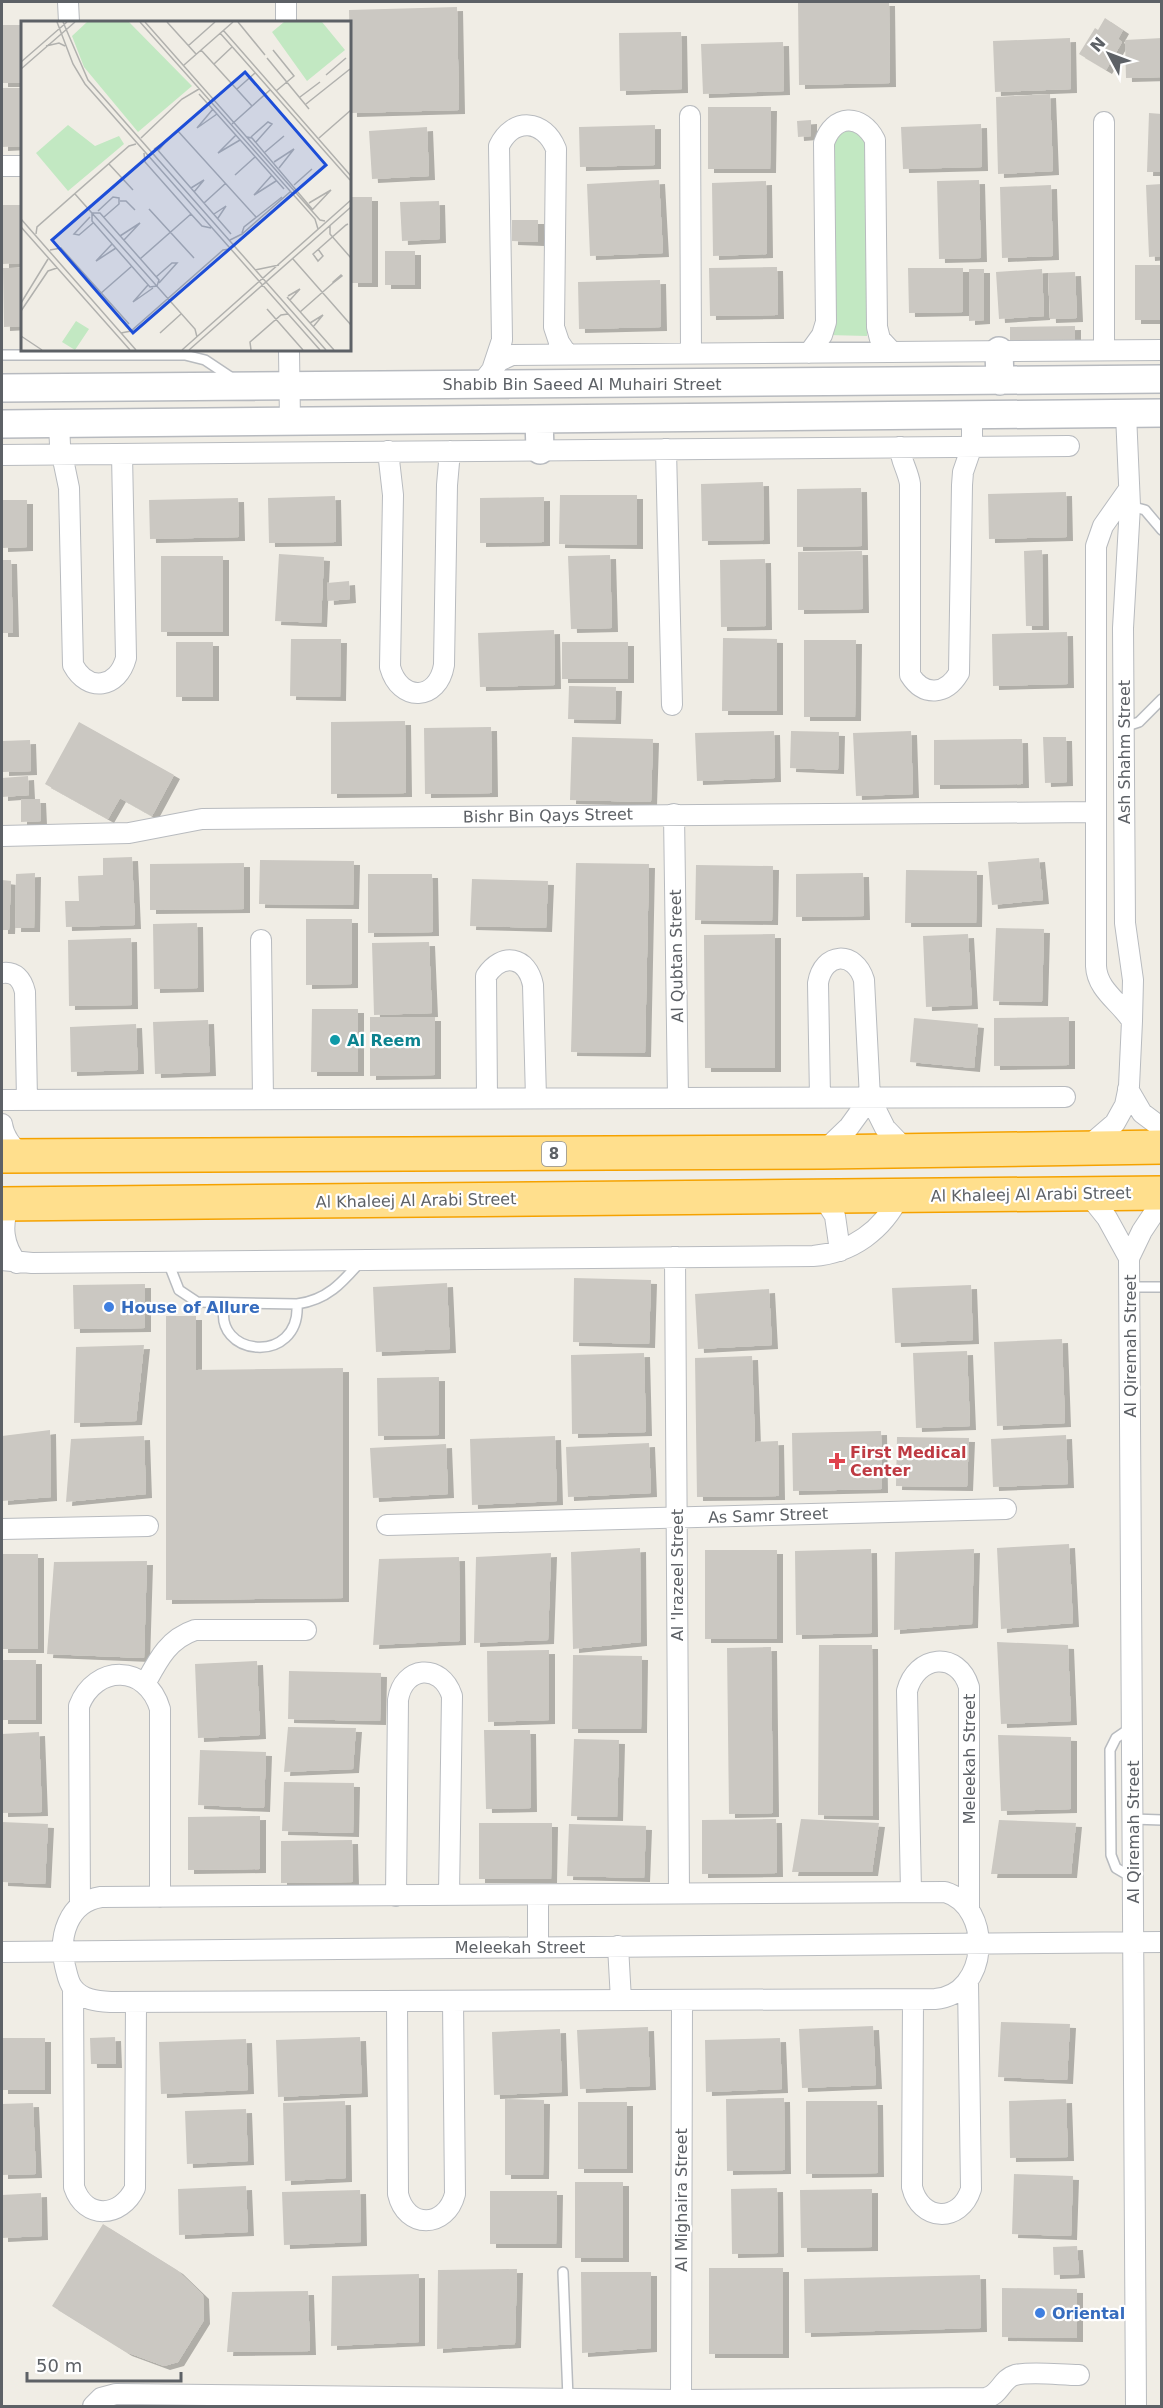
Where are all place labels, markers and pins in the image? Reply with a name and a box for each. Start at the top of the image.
place label: Al Reem [347,1031,421,1050]
marker: Al Reem [328,1033,342,1047]
place label: House of Allure [121,1298,260,1317]
marker: House of Allure [102,1300,116,1314]
place label: First Medical Center [850,1443,967,1480]
marker: First Medical Center [828,1452,846,1470]
place label: Oriental [1052,2304,1125,2323]
marker: Oriental [1033,2306,1047,2320]

